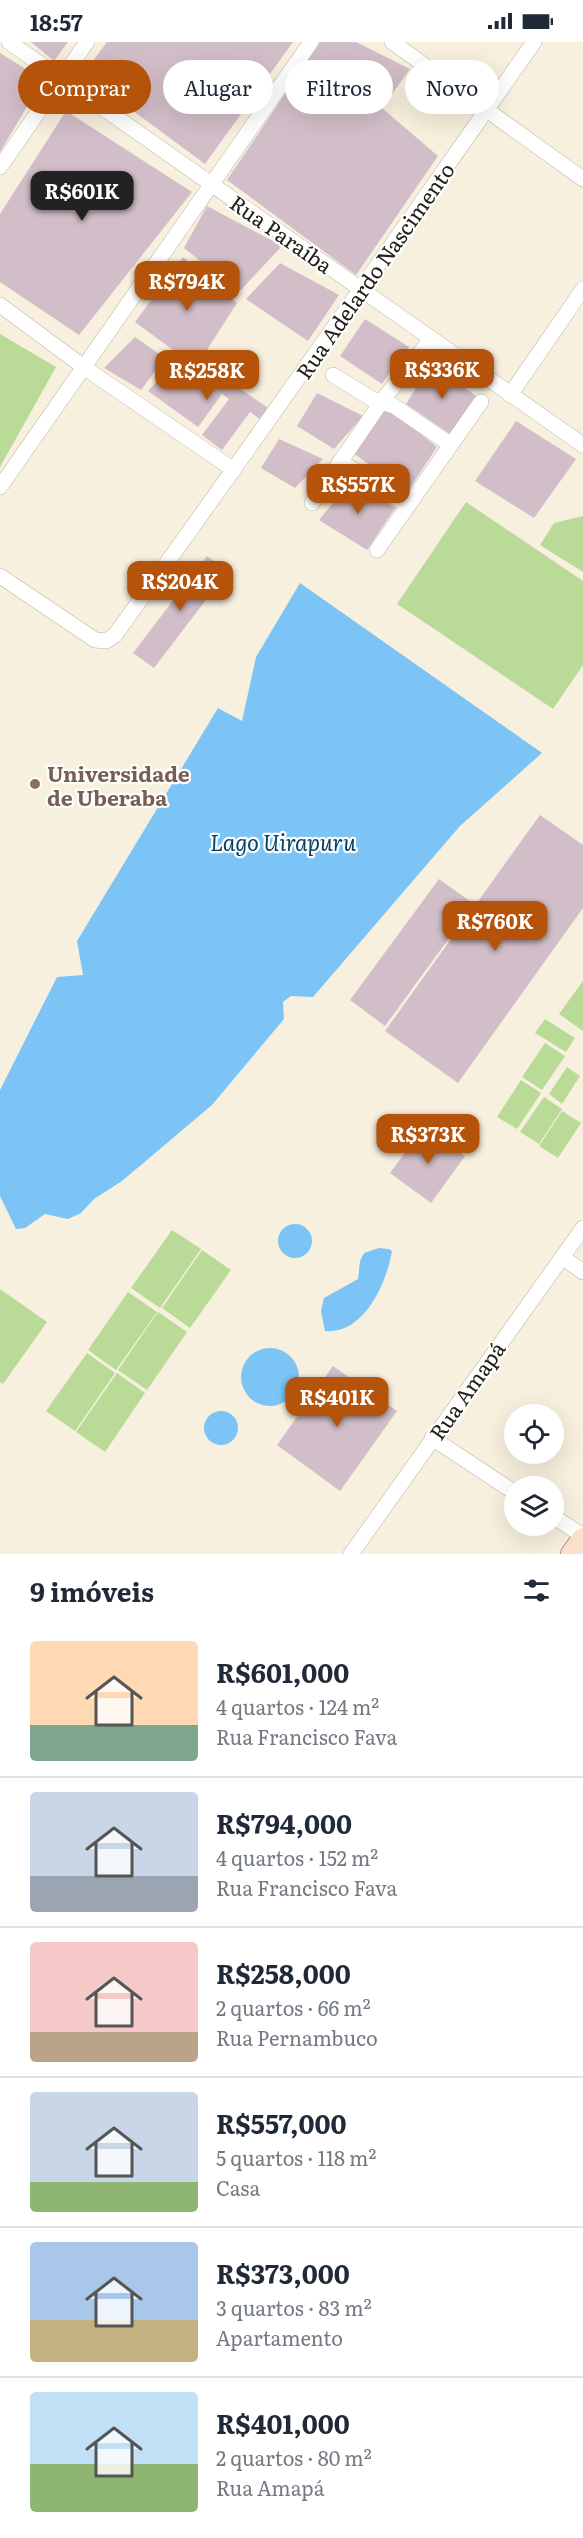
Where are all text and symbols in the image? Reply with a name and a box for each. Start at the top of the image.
text: 18:57 [30,5,83,38]
chip: Comprar [18,60,151,114]
chip: Alugar [163,60,273,114]
chip: Filtros [285,60,393,114]
chip: Novo [405,60,499,114]
street label: Rua Adelardo Nascimento [287,155,461,385]
pin: R$601K [33,171,131,222]
text: R$601K [45,175,119,205]
street label: Rua Paraíba [224,186,340,280]
pin: R$794K [138,261,236,312]
text: R$794K [149,265,225,295]
pin: R$336K [393,349,491,400]
pin: R$258K [158,350,256,401]
text: R$336K [404,353,480,383]
text: R$258K [169,354,245,384]
pin: R$557K [309,464,407,515]
text: R$557K [321,468,395,498]
pin: R$204K [131,561,229,612]
text: R$204K [141,565,219,595]
place label: Universidade de Uberaba [47,757,190,812]
marker: Universidade de Uberaba [28,777,42,791]
water label: Lago Uirapuru [210,825,356,858]
pin: R$760K [446,901,544,952]
text: R$760K [456,905,534,935]
pin: R$373K [379,1114,477,1165]
text: R$373K [390,1118,466,1148]
street label: Rua Amapá [421,1334,512,1446]
pin: R$401K [288,1377,386,1428]
text: R$401K [299,1381,375,1411]
map controls [504,1404,564,1536]
button: locate [504,1404,564,1464]
button: layers [504,1476,564,1536]
text: 9 imóveis [30,1571,154,1610]
icon: filters [520,1574,553,1607]
text: R$601,000 [216,1652,349,1691]
icon: home [78,1665,150,1737]
text: 4 quartos · 124 m² [216,1691,379,1721]
text: Rua Francisco Fava [216,1721,397,1751]
text: R$794,000 [216,1803,352,1842]
icon: home [78,1816,150,1888]
text: 4 quartos · 152 m² [216,1842,378,1872]
text: Rua Francisco Fava [216,1872,397,1902]
text: R$258,000 [216,1953,351,1992]
icon: home [78,1966,150,2038]
text: 2 quartos · 66 m² [216,1992,371,2022]
text: Rua Pernambuco [216,2022,378,2052]
text: R$557,000 [216,2103,347,2142]
icon: home [78,2116,150,2188]
text: 5 quartos · 118 m² [216,2142,376,2172]
text: Casa [216,2172,260,2202]
text: R$373,000 [216,2253,350,2292]
icon: home [78,2266,150,2338]
text: 3 quartos · 83 m² [216,2292,372,2322]
text: Apartamento [216,2322,343,2352]
text: R$401,000 [216,2403,350,2442]
icon: home [78,2416,150,2488]
text: 2 quartos · 80 m² [216,2442,372,2472]
text: Rua Amapá [216,2472,324,2502]

